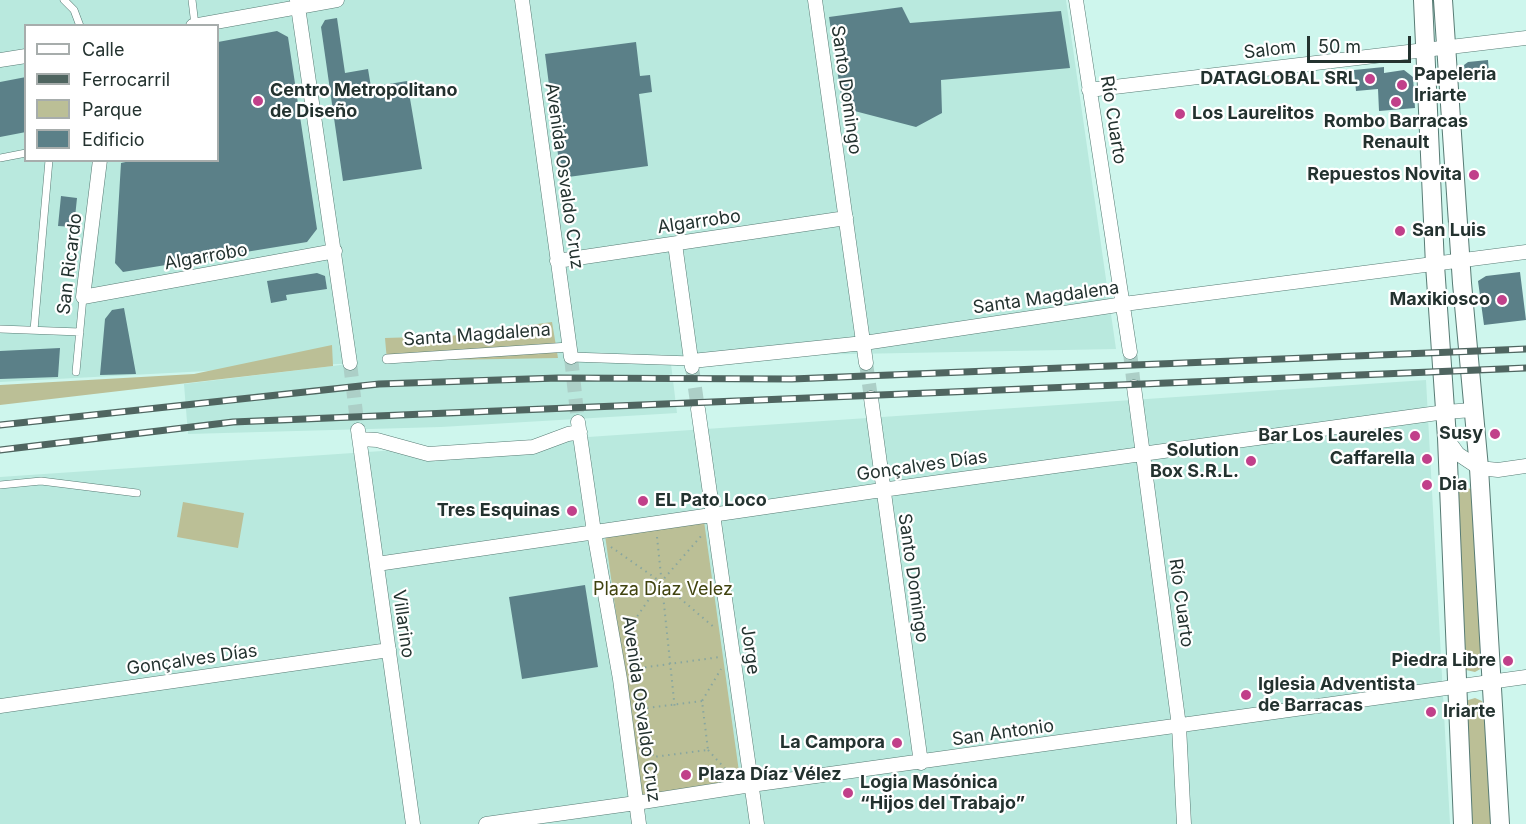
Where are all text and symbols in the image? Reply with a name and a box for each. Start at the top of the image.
legend [24,24,219,162]
street label: Santo Domingo [826,24,866,156]
scale bar [1310,24,1414,62]
street label: Salom [1243,36,1297,64]
text: 50 m [1318,36,1361,57]
text: Calle [82,39,124,60]
place label: Papeleria Iriarte [1414,64,1496,106]
place label: DATAGLOBAL SRL [1200,68,1358,90]
text: Ferrocarril [82,69,170,90]
marker: DATAGLOBAL SRL [1363,72,1377,86]
street label: Río Cuarto [1095,74,1131,166]
marker: Papeleria Iriarte [1395,78,1409,92]
place label: Centro Metropolitano de Diseño [270,80,458,122]
street label: Avenida Osvaldo Cruz [540,82,588,270]
marker: Centro Metropolitano de Diseño [251,94,265,108]
marker: Rombo Barracas Renault [1389,95,1403,109]
text: Parque [82,99,142,120]
place label: Los Laurelitos [1192,103,1314,125]
marker: Los Laurelitos [1173,107,1187,121]
place label: Rombo Barracas Renault [1324,111,1468,154]
text: Edificio [82,129,145,150]
place label: Repuestos Novita [1307,164,1462,186]
marker: Repuestos Novita [1467,168,1481,182]
street label: Algarrobo [656,205,742,239]
street label: San Ricardo [53,212,87,316]
place label: San Luis [1412,220,1486,242]
marker: San Luis [1393,224,1407,238]
street label: Algarrobo [163,239,249,275]
street label: Santa Magdalena [971,277,1121,319]
place label: Maxikiosco [1389,289,1490,311]
marker: Maxikiosco [1495,293,1509,307]
street label: Santa Magdalena [403,319,551,351]
place label: Susy [1439,423,1483,445]
place label: Bar Los Laureles [1258,425,1403,447]
marker: Susy [1488,427,1502,441]
marker: Bar Los Laureles [1408,429,1422,443]
place label: Solution Box S.R.L. [1150,440,1239,482]
street label: Gonçalves Días [855,446,989,486]
place label: Caffarella [1330,448,1415,470]
marker: Caffarella [1420,452,1434,466]
marker: Solution Box S.R.L. [1244,454,1258,468]
place label: Dia [1439,474,1467,496]
marker: Dia [1420,478,1434,492]
place label: EL Pato Loco [655,490,767,512]
marker: EL Pato Loco [636,494,650,508]
place label: Tres Esquinas [437,500,560,522]
marker: Tres Esquinas [565,504,579,518]
street label: Santo Domingo [893,512,933,644]
street label: Río Cuarto [1164,557,1198,649]
park label: Plaza Díaz Velez [593,579,733,601]
street label: Villarino [388,589,418,659]
street label: Avenida Osvaldo Cruz [617,615,665,803]
street label: Jorge [736,624,764,676]
street label: Gonçalves Días [125,640,259,680]
place label: Piedra Libre [1392,650,1496,672]
marker: Piedra Libre [1501,654,1515,668]
place label: Iglesia Adventista de Barracas [1258,674,1415,716]
marker: Iglesia Adventista de Barracas [1239,688,1253,702]
place label: Iriarte [1443,701,1496,723]
marker: Iriarte [1424,705,1438,719]
street label: San Antonio [951,715,1055,751]
place label: La Campora [780,732,885,754]
marker: La Campora [890,736,904,750]
place label: Plaza Díaz Vélez [698,764,842,786]
marker: Plaza Díaz Vélez [679,768,693,782]
place label: Logia Masónica “Hijos del Trabajo” [860,772,1025,814]
marker: Logia Masónica “Hijos del Trabajo” [841,786,855,800]

